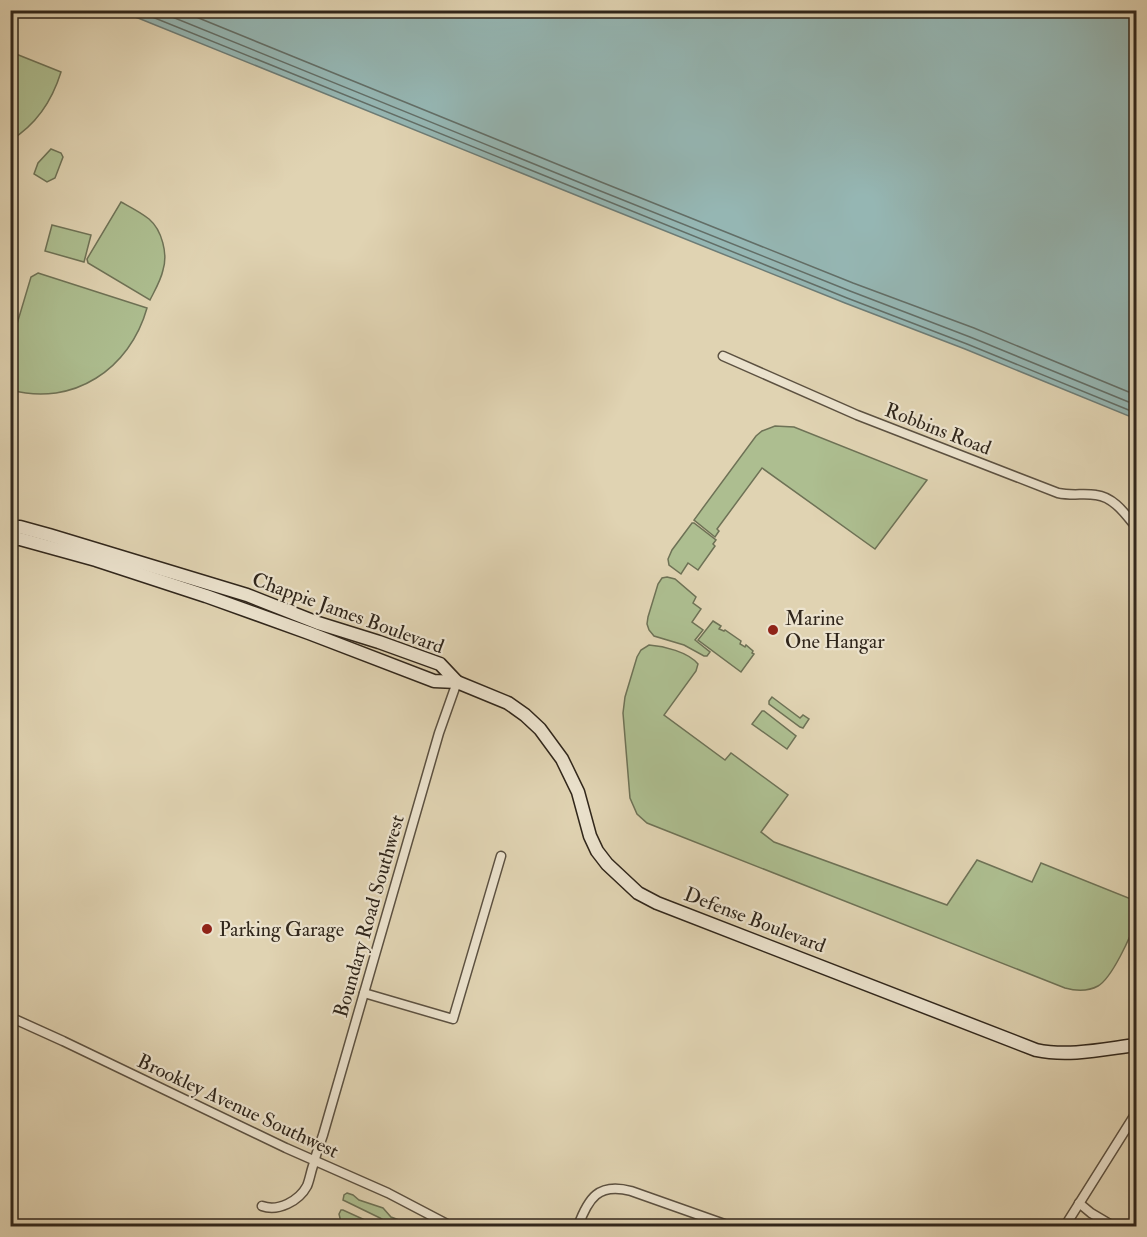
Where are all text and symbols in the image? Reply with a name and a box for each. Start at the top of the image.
street label: Robbins Road [881,397,995,461]
street label: Chappie James Boulevard [248,567,448,660]
place label: Marine One Hangar [785,606,885,654]
marker: Marine One Hangar [766,623,780,637]
street label: Boundary Road Southwest [328,811,410,1020]
street label: Defense Boulevard [681,882,829,959]
place label: Parking Garage [219,917,344,942]
marker: Parking Garage [200,922,214,936]
street label: Brookley Avenue Southwest [133,1048,343,1164]

